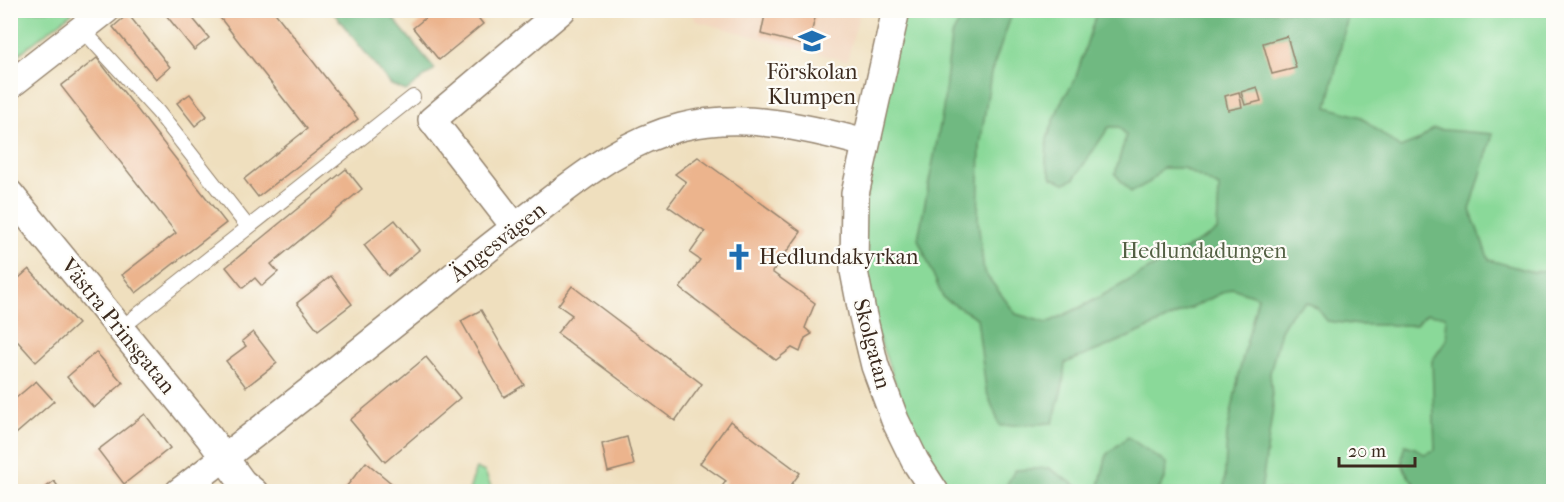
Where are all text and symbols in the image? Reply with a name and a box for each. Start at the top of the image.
school or university icon: Förskolan Klumpen [797,26,827,56]
place label: Förskolan Klumpen [766,59,858,110]
street label: Ängesvägen [444,196,551,288]
park label: Hedlundadungen [1121,238,1287,264]
church icon: Hedlundakyrkan [724,242,754,272]
place label: Hedlundakyrkan [759,244,919,270]
street label: Västra Prinsgatan [55,252,181,399]
street label: Skolgatan [848,296,897,392]
scale bar [1339,430,1416,468]
text: 20 m [1348,441,1386,462]

